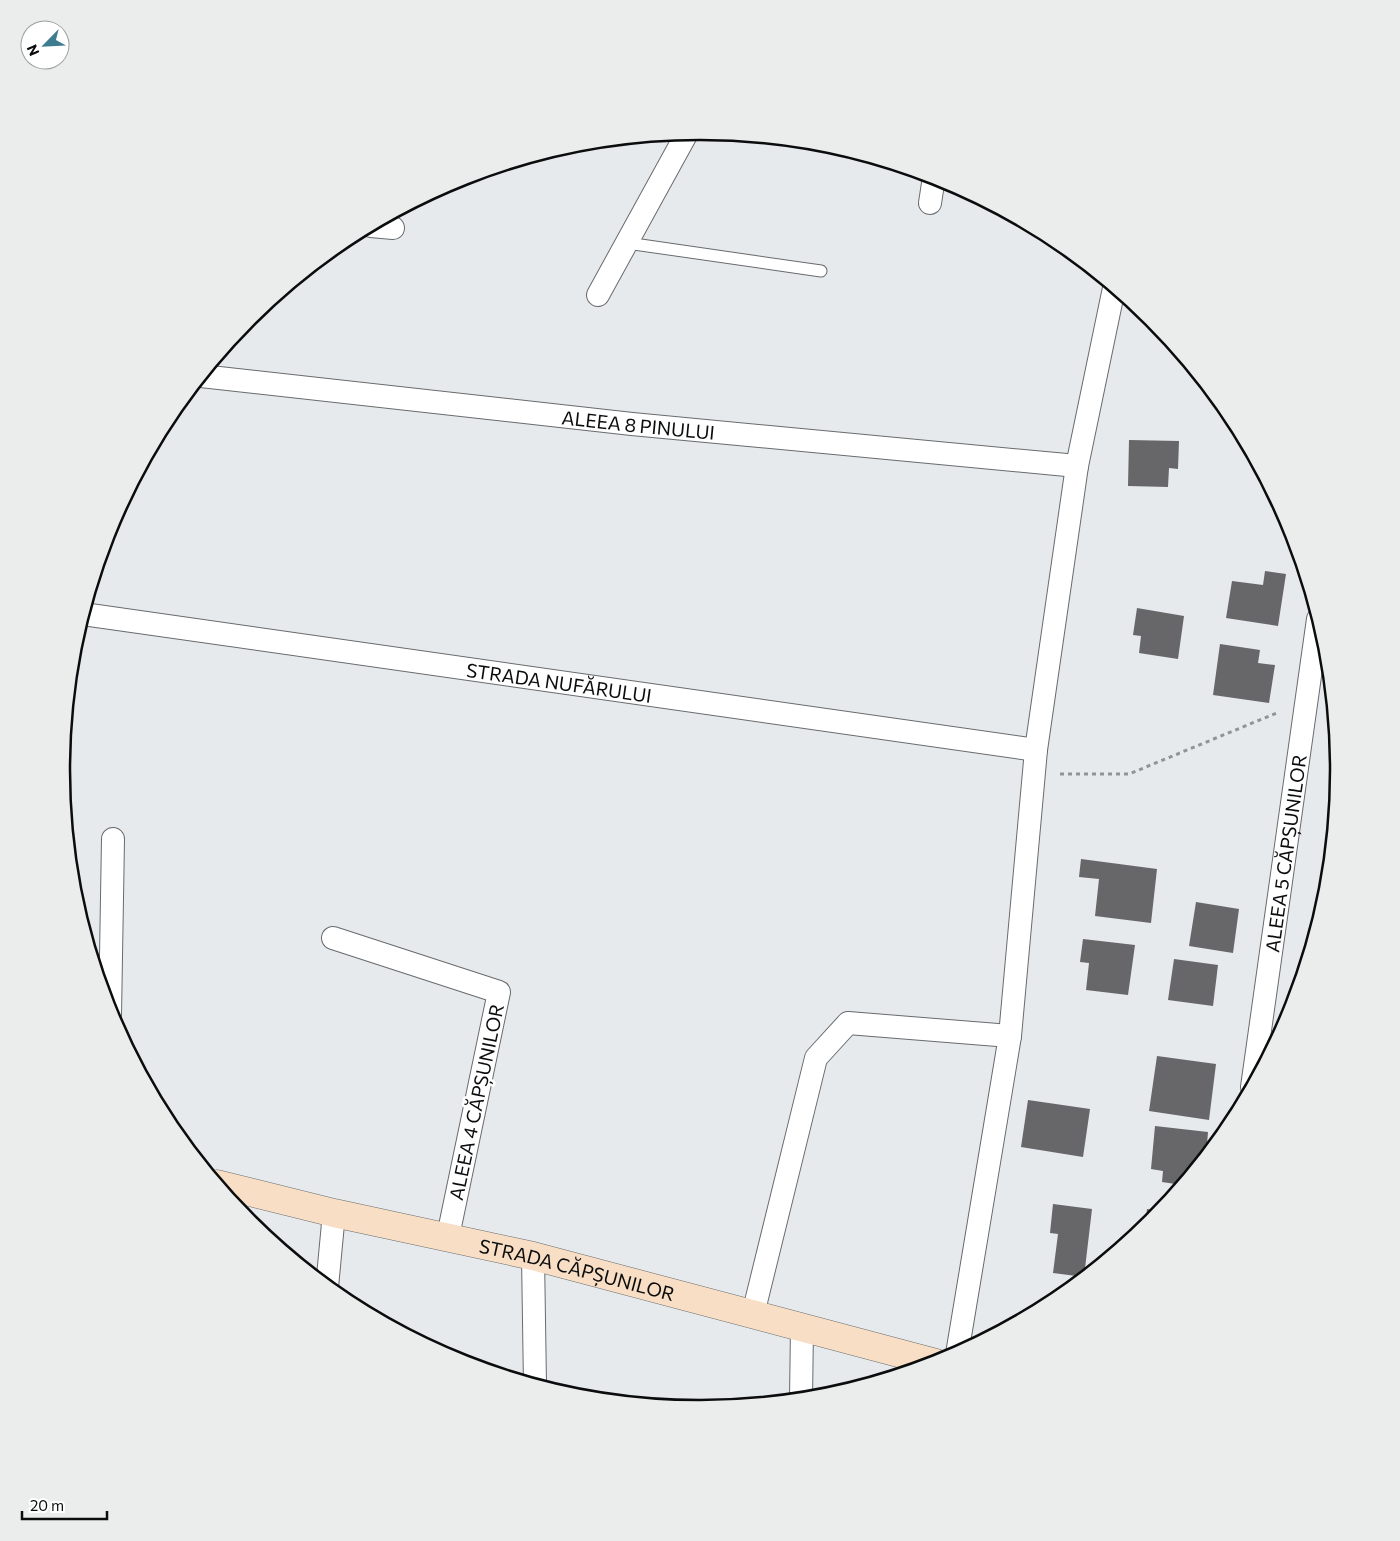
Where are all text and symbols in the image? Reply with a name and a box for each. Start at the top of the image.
north arrow [20,20,70,70]
text: N [23,42,43,59]
street label: ALEEA 8 PINULUI [561,405,716,443]
street label: STRADA NUFĂRULUI [465,657,653,707]
street label: ALEEA 5 CĂPȘUNILOR [1260,753,1310,954]
street label: ALEEA 4 CĂPȘUNILOR [444,1002,510,1203]
street label: STRADA CĂPȘUNILOR [477,1233,678,1305]
scale bar [22,1488,108,1520]
text: 20 m [30,1496,64,1514]

